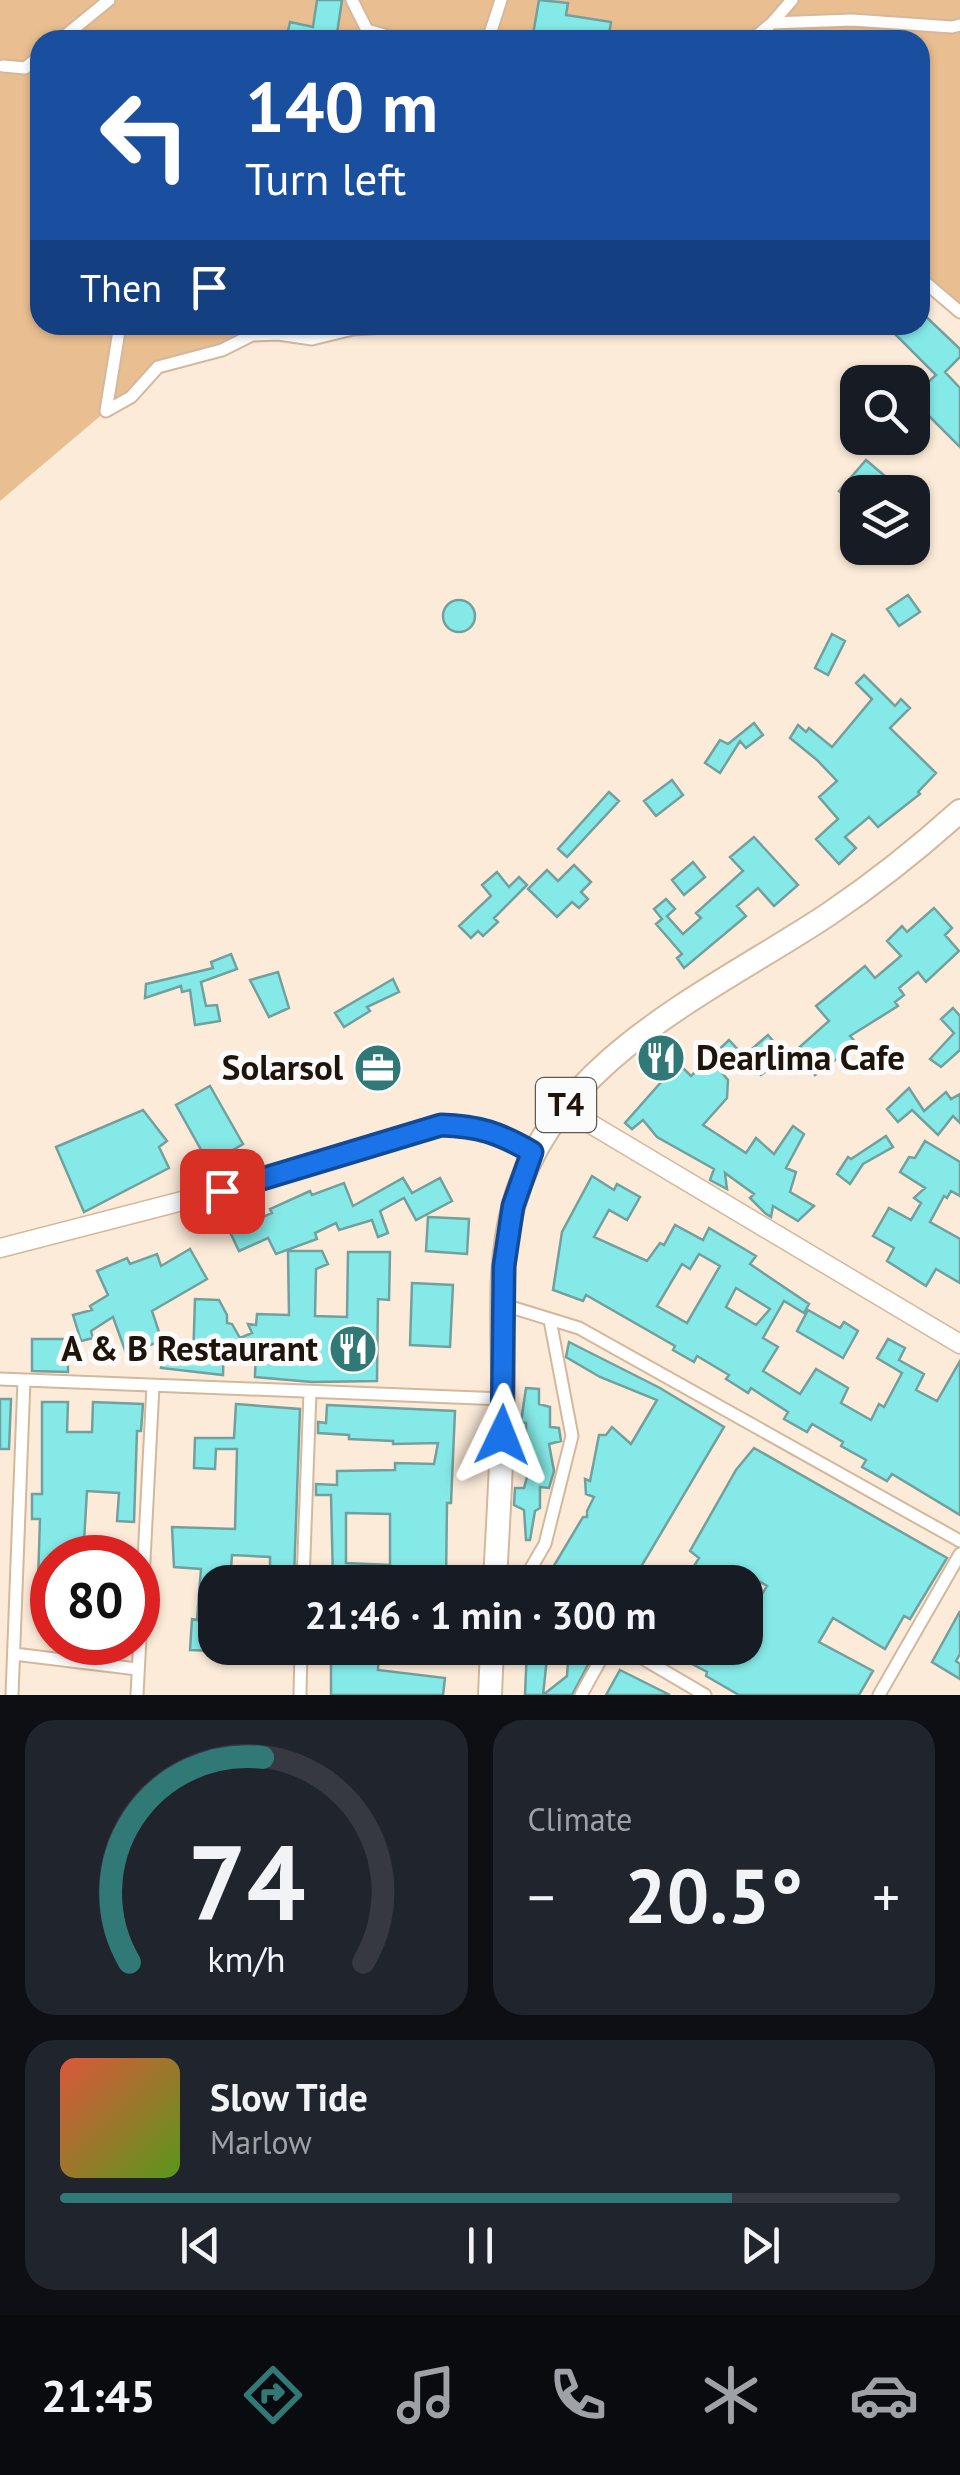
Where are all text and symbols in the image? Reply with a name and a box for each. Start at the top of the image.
text: 140 m [245,61,438,151]
icon: left [80,70,210,200]
text: Turn left [245,149,406,207]
icon: arrive [182,260,237,315]
text: Then [80,263,162,312]
map controls [840,365,930,565]
button: search [840,365,930,455]
button: layers [840,475,930,565]
restaurant icon: Dearlima Cafe [635,1032,687,1084]
place label: Dearlima Cafe [696,1034,905,1080]
office icon: Solarsol [352,1042,404,1094]
place label: Solarsol [222,1044,344,1090]
road number: T4 [536,1078,596,1132]
pin [180,1149,265,1234]
icon: arrive [195,1164,250,1219]
restaurant icon: A & B Restaurant [327,1323,379,1375]
place label: A & B Restaurant [61,1325,319,1371]
position arrow [450,1383,554,1487]
speed limit sign: 80 [30,1535,160,1665]
text: 21:46 · 1 min · 300 m [305,1590,656,1639]
text: Climate [528,1798,632,1840]
text: 74 [187,1814,305,1949]
text: 20.5° [624,1847,803,1944]
text: − [528,1861,555,1932]
text: + [872,1861,900,1932]
text: km/h [207,1936,285,1982]
text: Slow Tide [210,2072,368,2121]
text: Marlow [210,2121,312,2163]
icon: previous [173,2218,228,2273]
icon: pause [453,2218,508,2273]
icon: next [733,2218,788,2273]
icon: directions [238,2360,308,2430]
icon: music [391,2360,461,2430]
icon: phone [543,2360,613,2430]
icon: climate [696,2360,766,2430]
icon: car [849,2360,919,2430]
text: 21:45 [41,2366,155,2424]

